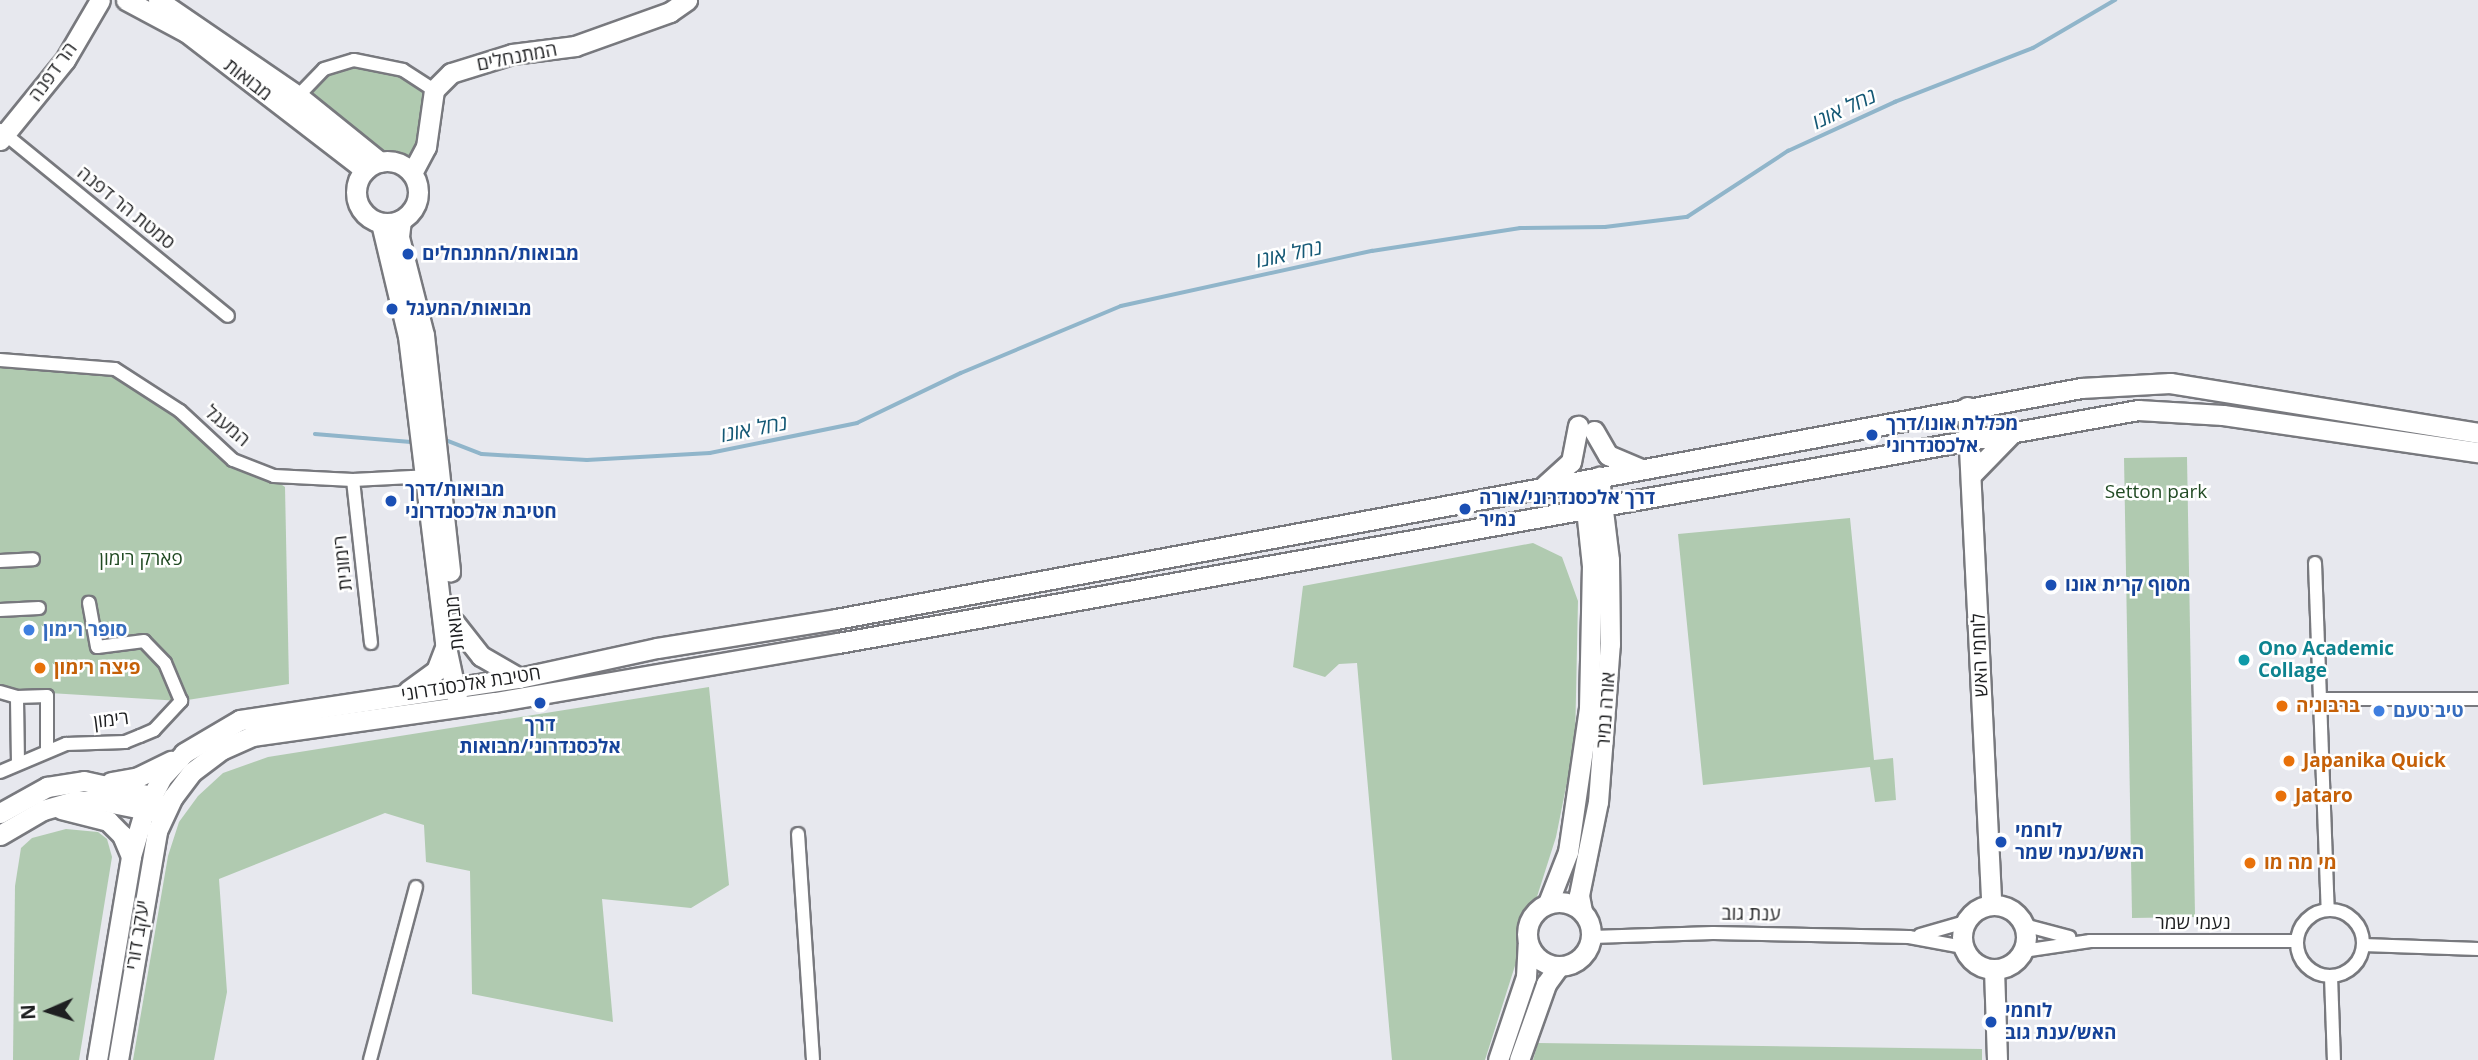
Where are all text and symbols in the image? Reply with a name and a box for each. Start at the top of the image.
street label: הר דפנה [24,38,82,106]
street label: המתנחלים [475,38,559,76]
street label: מבואות [219,54,277,106]
water label: נחל אונו [1808,82,1880,134]
street label: סמטת הר דפנה [72,162,180,254]
water label: נחל אונו [1253,234,1325,272]
place label: מבואות/המתנחלים [422,243,579,265]
marker: מבואות/המתנחלים [400,246,416,262]
place label: מבואות/המעגל [406,298,532,320]
marker: מבואות/המעגל [384,301,400,317]
street label: המעגל [200,401,254,451]
water label: נחל אונו [719,409,789,447]
place label: מכללת אונו/דרך אלכסנדרוני [1886,413,2018,457]
marker: מכללת אונו/דרך אלכסנדרוני [1864,427,1880,443]
place label: מבואות/דרך חטיבת אלכסנדרוני [405,479,557,523]
park label: Setton park [2105,481,2207,503]
place label: דרך אלכסנדרוני/אורה נמיר [1479,487,1655,531]
marker: מבואות/דרך חטיבת אלכסנדרוני [383,493,399,509]
marker: דרך אלכסנדרוני/אורה נמיר [1457,501,1473,517]
street label: רימונית [329,534,357,592]
park label: פארק רימון [99,548,183,570]
place label: מסוף קרית אונו [2065,574,2191,596]
marker: מסוף קרית אונו [2043,577,2059,593]
street label: מבואות [441,595,469,651]
street label: לוחמי האש [1967,613,1993,697]
place label: סופר רימון [43,619,127,641]
marker: סופר רימון [21,622,37,638]
place label: Ono Academic Collage [2258,638,2394,682]
marker: Ono Academic Collage [2236,652,2252,668]
place label: פיצה רימון [54,657,141,679]
marker: פיצה רימון [32,660,48,676]
street label: חטיבת אלכסנדרוני [400,662,542,706]
street label: אורה נמיר [1592,671,1620,749]
marker: דרך אלכסנדרוני/מבואות [532,695,548,711]
place label: ברבוניה [2296,695,2360,717]
marker: ברבוניה [2274,698,2290,714]
place label: טיב טעם [2393,700,2464,722]
marker: טיב טעם [2371,703,2387,719]
street label: רימון [92,707,130,733]
place label: דרך אלכסנדרוני/מבואות [459,714,621,758]
place label: Japanika Quick [2303,750,2446,772]
marker: Japanika Quick [2281,753,2297,769]
place label: Jataro [2295,785,2353,807]
marker: Jataro [2273,788,2289,804]
place label: לוחמי האש/נעמי שמר [2015,820,2144,864]
marker: לוחמי האש/נעמי שמר [1993,834,2009,850]
place label: מי מה מו [2264,852,2337,874]
marker: מי מה מו [2242,855,2258,871]
street label: יעקב דורי [121,898,155,972]
street label: ענת גוב [1721,902,1781,926]
street label: נעמי שמר [2155,912,2231,934]
north arrow [14,976,84,1046]
place label: לוחמי האש/ענת גוב [2005,1000,2117,1044]
text: N [15,1004,41,1021]
marker: לוחמי האש/ענת גוב [1983,1014,1999,1030]

